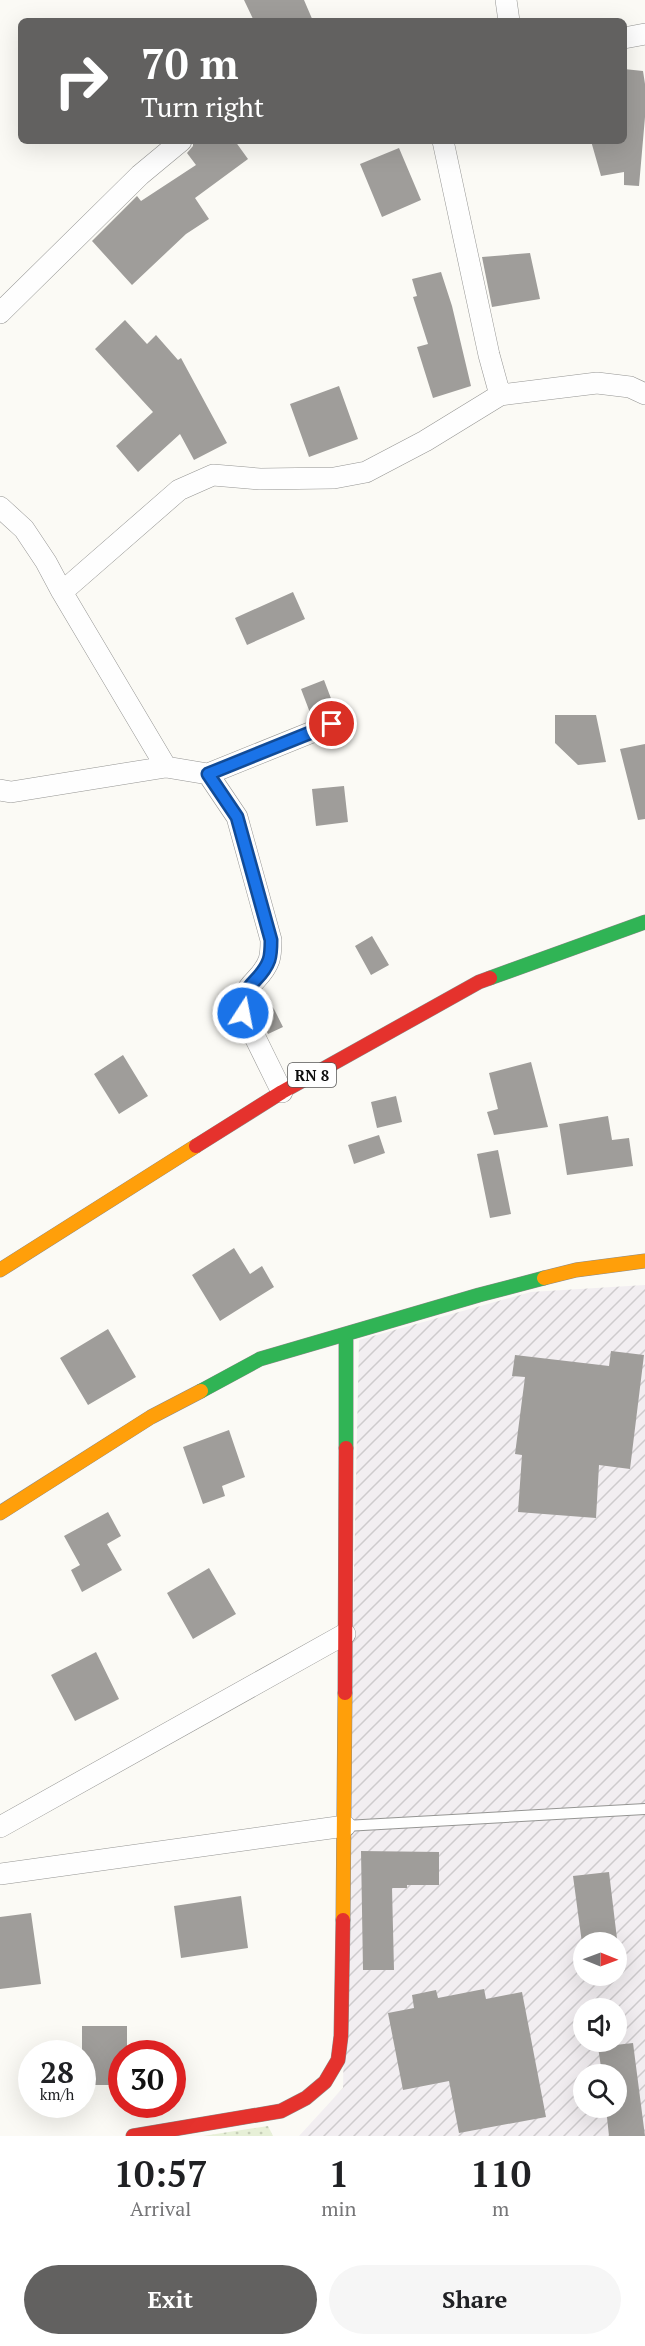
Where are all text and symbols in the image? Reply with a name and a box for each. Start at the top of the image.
text: 70 m [141,35,239,91]
icon: right [42,42,120,120]
text: Turn right [141,89,264,125]
pin [306,698,357,749]
icon: arrive [315,707,348,740]
position arrow [211,981,275,1045]
road number: RN 8 [288,1063,336,1087]
north arrow [573,1932,627,1986]
map controls [573,1932,627,2118]
button: sound [573,1998,627,2052]
speed limit sign: 30 [108,2040,186,2118]
text: 28 [40,2052,74,2092]
button: search [573,2064,627,2118]
text: km/h [40,2084,74,2104]
text: 10:57 [114,2150,207,2197]
text: 1 [329,2150,349,2197]
text: 110 [470,2150,531,2197]
text: Arrival [130,2195,191,2222]
text: min [321,2195,356,2222]
text: m [492,2195,509,2222]
button: Exit [24,2265,317,2334]
button: Share [329,2265,621,2334]

